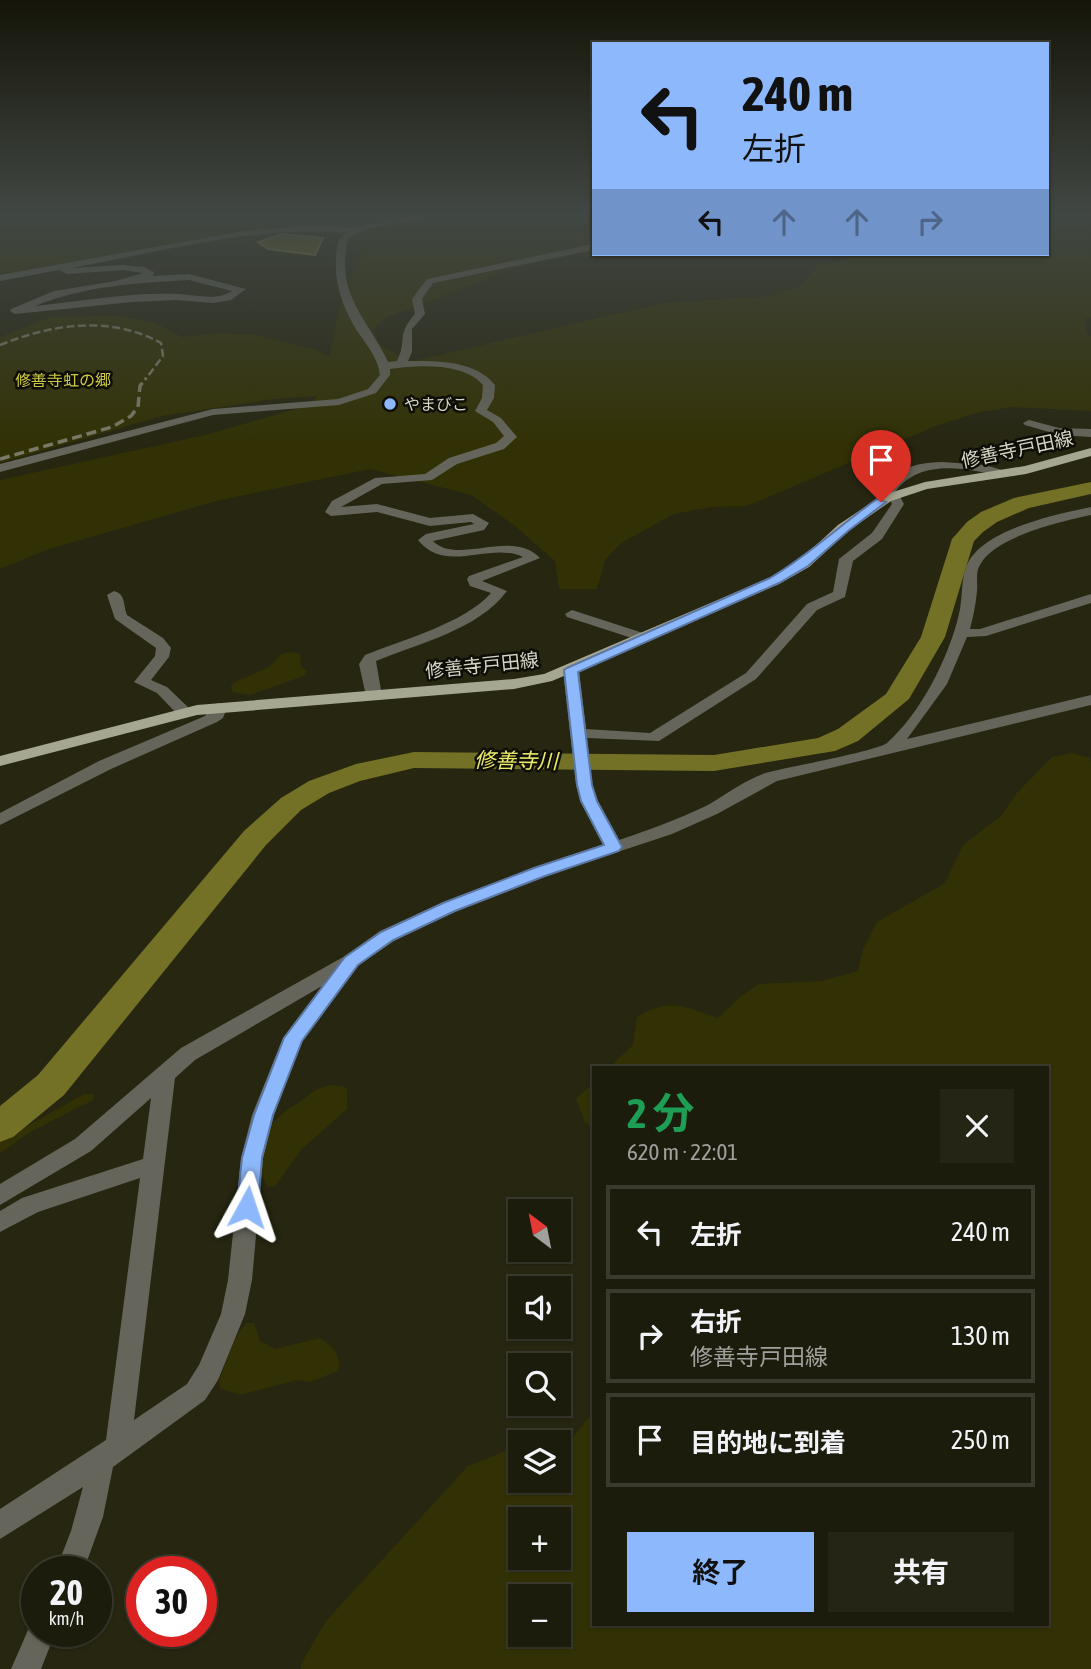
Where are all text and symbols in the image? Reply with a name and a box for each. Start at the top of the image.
text: 240 m [742,65,853,121]
icon: left [627,70,718,161]
text: 左折 [742,130,806,167]
icon: left [692,203,730,241]
icon: ahead [765,203,803,241]
icon: ahead [838,203,876,241]
icon: right [911,203,949,241]
park label: 修善寺虹の郷 [15,371,111,389]
place label: やまびこ [404,395,468,413]
marker: やまびこ [382,396,398,412]
street label: 修善寺戸田線 [959,426,1075,472]
pin [851,430,911,502]
icon: arrive [862,441,900,479]
street label: 修善寺戸田線 [424,648,540,682]
water label: 修善寺川 [474,747,560,773]
text: 2 分 [627,1089,695,1137]
button: close [940,1089,1014,1163]
text: 620 m · 22:01 [627,1139,738,1165]
position arrow [210,1170,284,1244]
north arrow [508,1199,570,1262]
map controls [508,1199,571,1647]
icon: left [631,1213,669,1251]
text: 240 m [951,1217,1010,1247]
text: 左折 [690,1220,742,1250]
button: sound [508,1276,571,1339]
text: 右折 [690,1307,742,1337]
icon: right [631,1317,669,1355]
text: 130 m [951,1321,1010,1351]
text: 修善寺戸田線 [690,1344,828,1370]
button: search [508,1353,571,1416]
icon: arrive [631,1421,669,1459]
text: 250 m [951,1425,1010,1455]
text: 目的地に到着 [690,1428,846,1458]
button: layers [508,1430,571,1493]
button: + [508,1507,571,1570]
button: 終了 [627,1532,814,1612]
button: 共有 [828,1532,1014,1612]
speed limit sign: 30 [126,1556,217,1647]
text: 20 [50,1572,83,1612]
button: − [508,1584,571,1647]
text: km/h [49,1608,84,1629]

